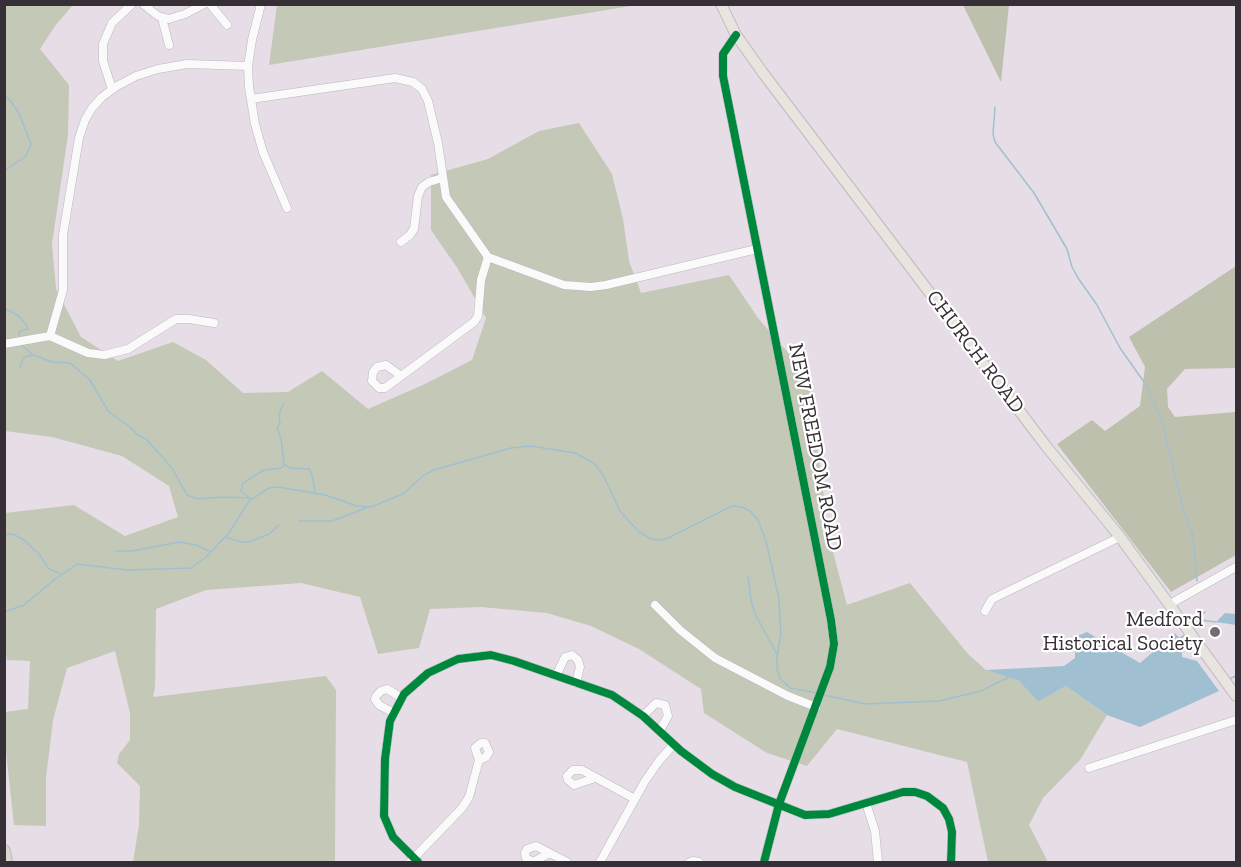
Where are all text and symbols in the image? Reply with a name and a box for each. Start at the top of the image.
street label: CHURCH ROAD [921,286,1029,418]
street label: NEW FREEDOM ROAD [783,341,847,553]
place label: Medford Historical Society [1043,607,1203,657]
marker: Medford Historical Society [1208,625,1222,639]

